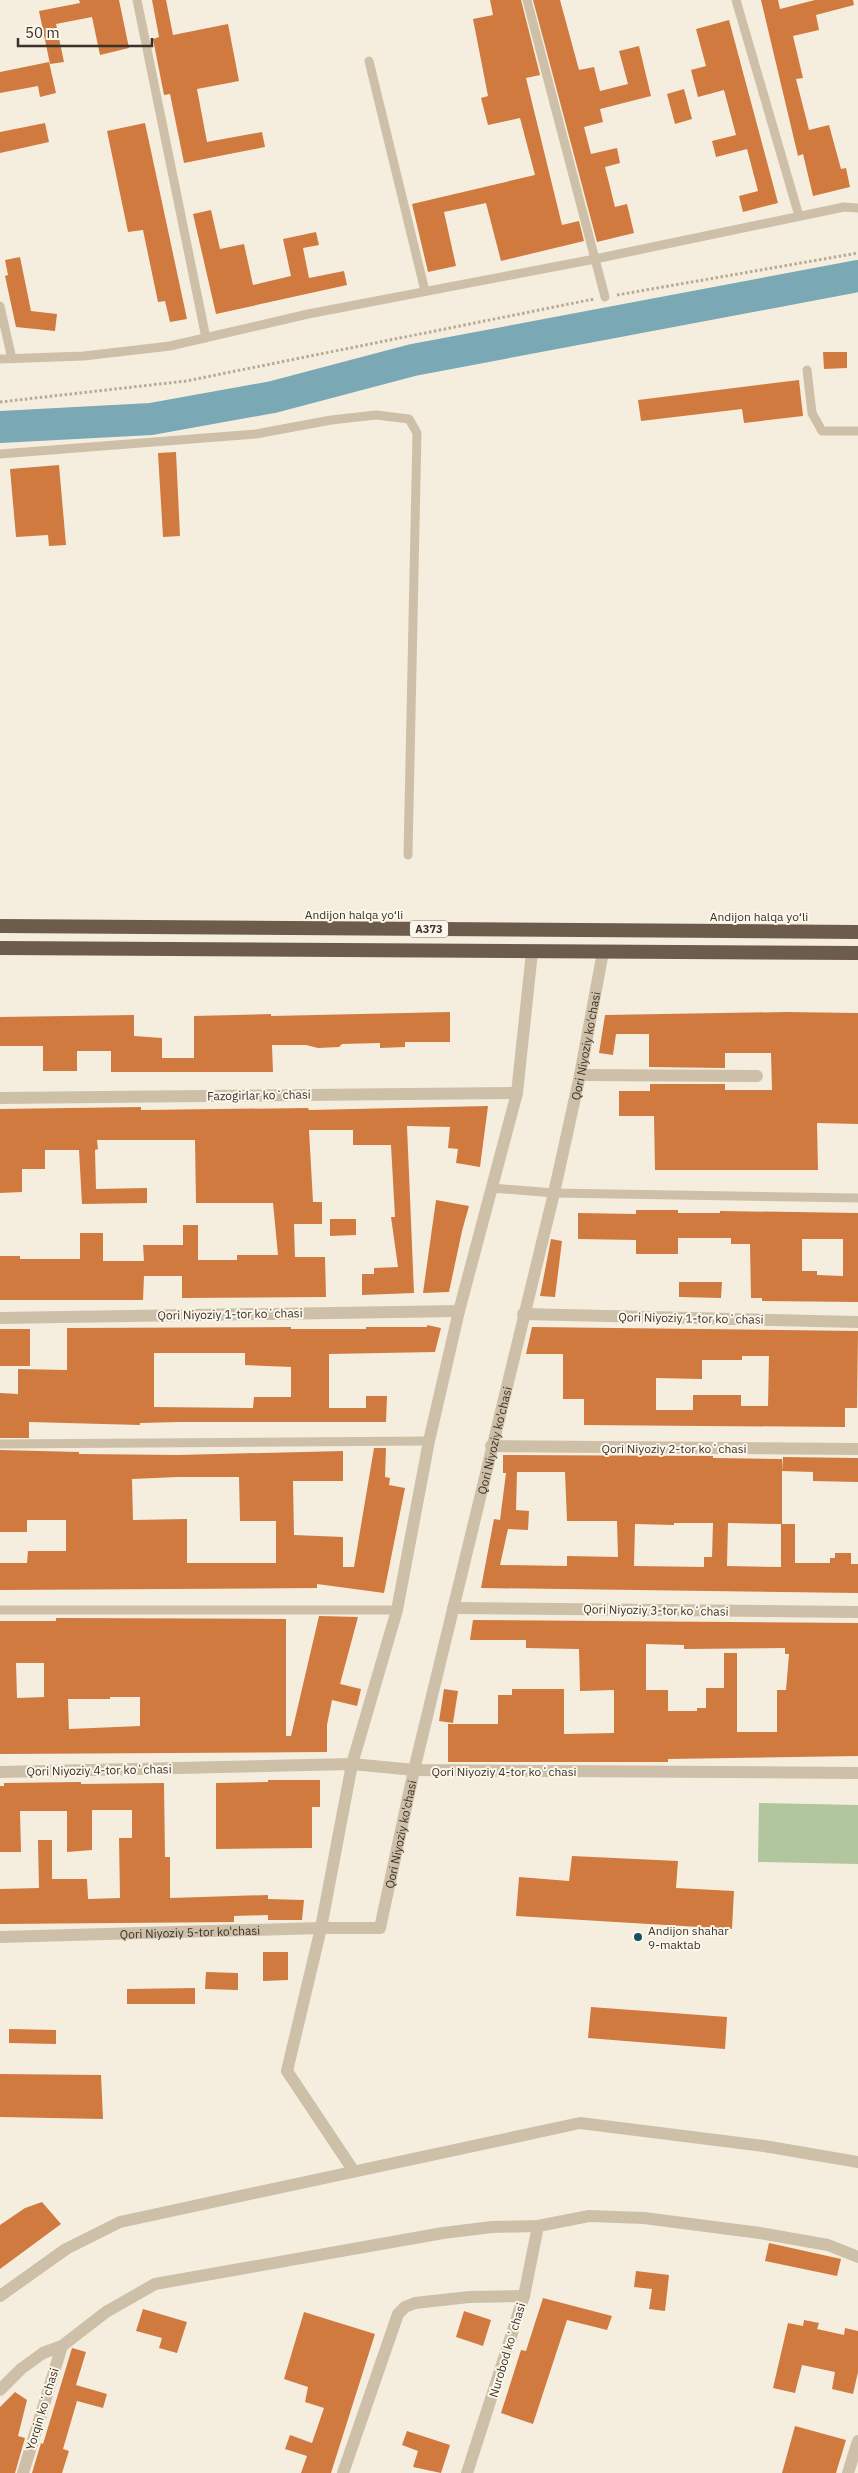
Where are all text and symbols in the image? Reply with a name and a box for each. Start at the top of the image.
scale bar [18,15,151,47]
text: 50 m [25,23,60,42]
street label: Andijon halqa yo‘li [305,907,403,922]
street label: Andijon halqa yo‘li [710,909,808,924]
road number: A373 [410,921,448,938]
street label: Qori Niyoziy ko'chasi [567,990,603,1102]
street label: Fazogirlar koʻchasi [207,1087,311,1103]
street label: Qori Niyoziy 1-tor koʻchasi [157,1305,303,1323]
street label: Qori Niyoziy 1-tor koʻchasi [618,1309,764,1327]
street label: Qori Niyoziy ko'chasi [474,1385,514,1496]
street label: Qori Niyoziy 2-tor koʻchasi [601,1441,747,1456]
street label: Qori Niyoziy 3-tor koʻchasi [583,1601,729,1619]
street label: Qori Niyoziy 4-tor koʻchasi [26,1761,172,1779]
street label: Qori Niyoziy 4-tor koʻchasi [431,1764,577,1779]
street label: Qori Niyoziy ko'chasi [381,1779,419,1890]
street label: Qori Niyoziy 5-tor ko'chasi [119,1922,260,1941]
place label: Andijon shahar 9-maktab [648,1923,729,1952]
marker: Andijon shahar 9-maktab [632,1931,644,1943]
street label: Nurobod koʻchasi [486,2301,528,2399]
street label: Yorqin koʻchasi [22,2366,62,2452]

